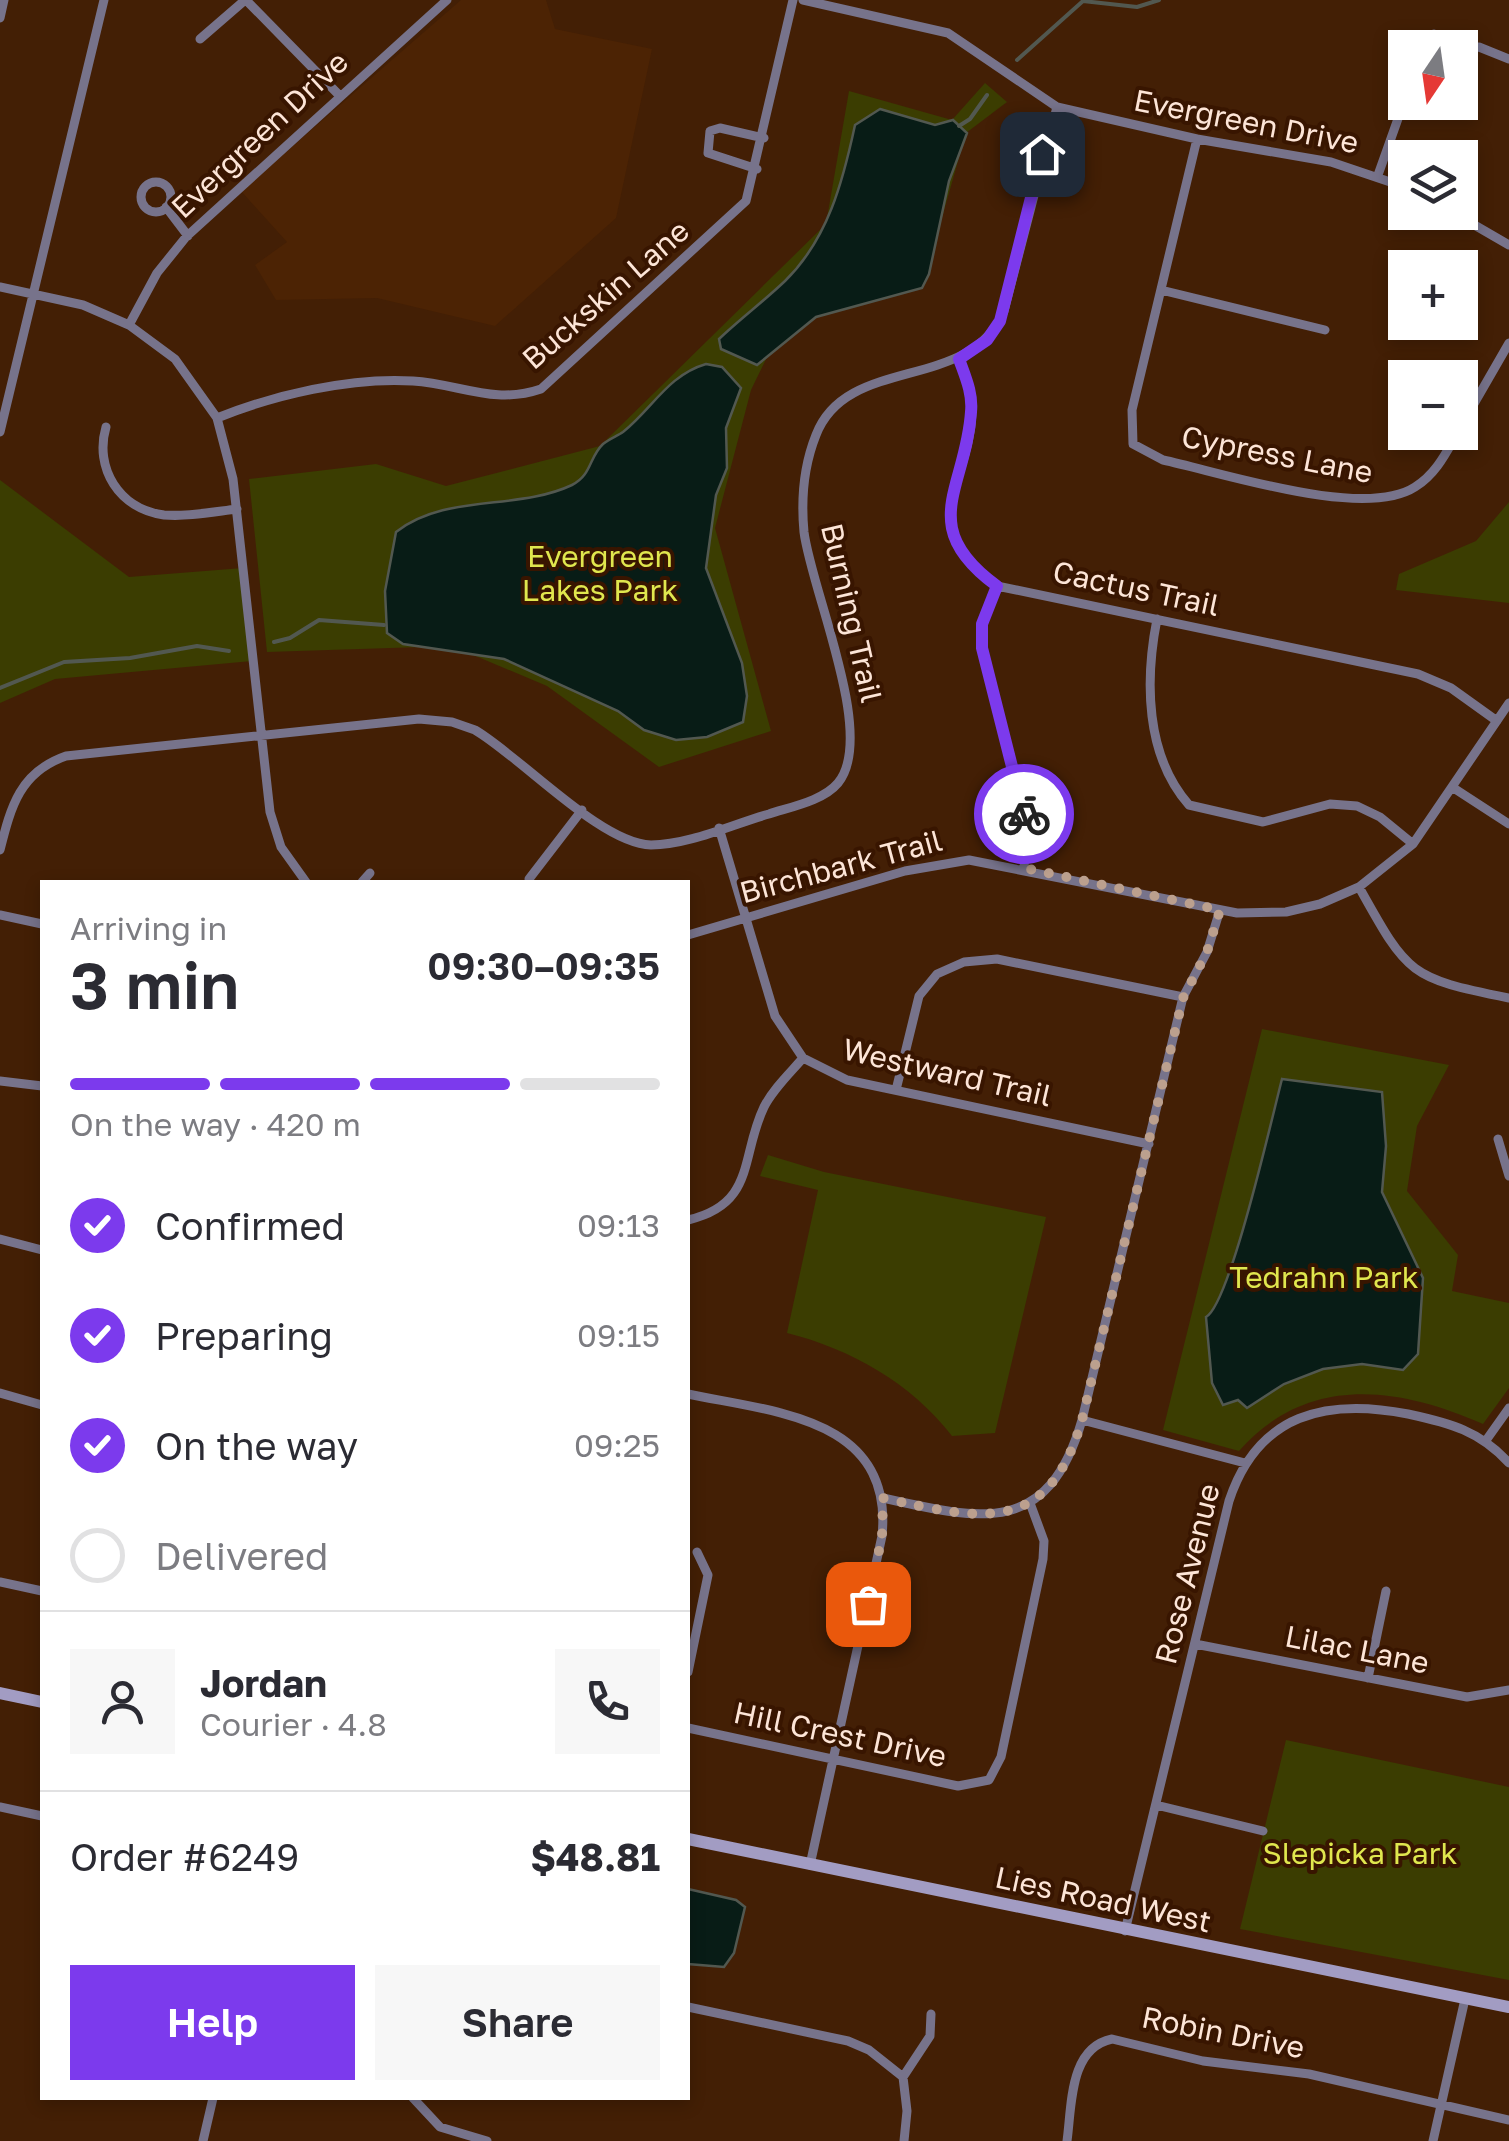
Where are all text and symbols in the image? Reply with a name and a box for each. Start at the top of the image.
north arrow [1388,30,1478,120]
map controls [1388,30,1478,450]
street label: Evergreen Drive [164,43,355,225]
street label: Evergreen Drive [1131,82,1362,160]
pin [1000,112,1085,197]
icon: home [1015,127,1070,182]
button: layers [1388,140,1478,230]
street label: Buckskin Lane [515,212,696,376]
button: + [1388,250,1478,340]
button: − [1388,360,1478,450]
street label: Cypress Lane [1179,418,1376,490]
street label: Burning Trail [814,520,890,706]
park label: Evergreen Lakes Park [522,538,678,608]
street label: Cactus Trail [1050,553,1223,623]
courier [974,764,1074,864]
icon: bike [997,787,1052,842]
street label: Birchbark Trail [736,822,946,910]
text: Arriving in [70,909,227,947]
text: 09:30–09:35 [427,943,660,988]
text: 3 min [70,945,239,1023]
street label: Westward Trail [839,1031,1055,1114]
text: On the way · 420 m [70,1105,361,1143]
icon: check [70,1198,125,1253]
text: Confirmed [155,1203,345,1248]
text: 09:13 [577,1206,660,1244]
park label: Tedrahn Park [1229,1259,1419,1295]
icon: check [70,1308,125,1363]
text: Preparing [155,1313,333,1358]
text: 09:15 [577,1316,660,1354]
icon: check [70,1418,125,1473]
text: On the way [155,1423,358,1468]
text: 09:25 [574,1426,660,1464]
street label: Rose Avenue [1147,1480,1227,1668]
text: Delivered [155,1533,328,1578]
pin [826,1562,911,1647]
icon: bag [841,1577,896,1632]
street label: Lilac Lane [1282,1617,1432,1681]
button: person [70,1649,175,1754]
button: phone [555,1649,660,1754]
text: Jordan [200,1660,327,1705]
street label: Hill Crest Drive [731,1694,950,1774]
text: Courier · 4.8 [200,1705,387,1743]
text: Order #6249 [70,1834,299,1879]
text: $48.81 [530,1834,660,1879]
park label: Slepicka Park [1263,1835,1457,1871]
street label: Lies Road West [992,1859,1214,1939]
button: Help [70,1965,355,2080]
button: Share [375,1965,660,2080]
street label: Robin Drive [1139,1999,1308,2065]

